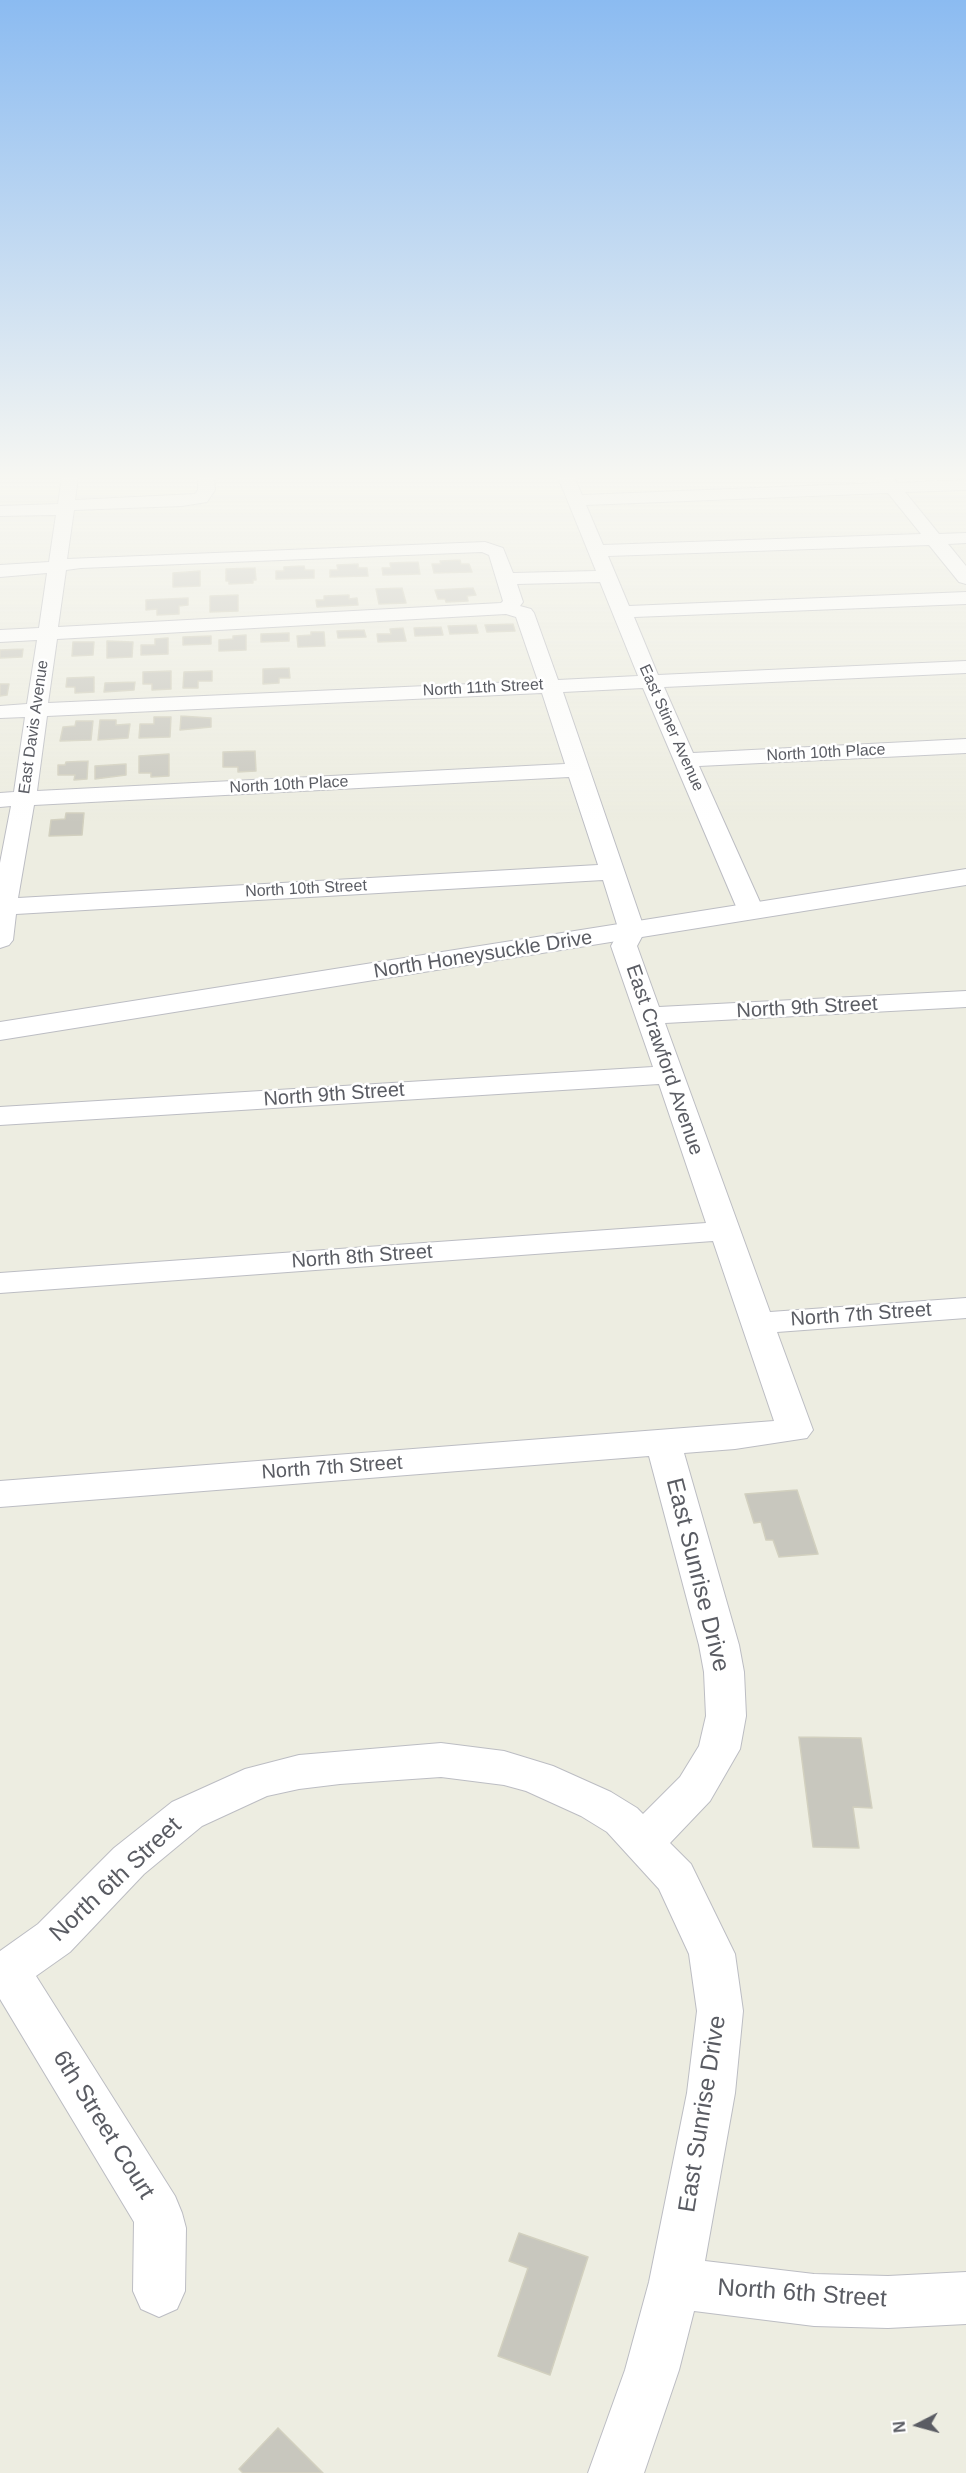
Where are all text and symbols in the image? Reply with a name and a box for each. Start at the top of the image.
street label: East Davis Avenue [15,659,53,795]
street label: East Stiner Avenue [634,662,708,794]
street label: North 11th Street [422,675,544,701]
street label: North 10th Place [766,740,886,766]
street label: North 10th Place [229,772,349,798]
street label: North 10th Street [245,876,367,902]
street label: North Honeysuckle Drive [372,926,594,984]
street label: East Crawford Avenue [620,962,708,1158]
street label: North 9th Street [736,992,878,1024]
street label: North 9th Street [263,1078,405,1112]
street label: North 8th Street [291,1240,433,1274]
street label: North 7th Street [790,1298,932,1332]
street label: North 7th Street [261,1451,403,1485]
street label: East Sunrise Drive [659,1475,735,1675]
street label: North 6th Street [44,1812,188,1948]
street label: East Sunrise Drive [673,2014,733,2214]
street label: 6th Street Court [46,2046,160,2204]
street label: North 6th Street [716,2274,888,2314]
north arrow [888,2395,948,2455]
text: N [891,2420,909,2434]

